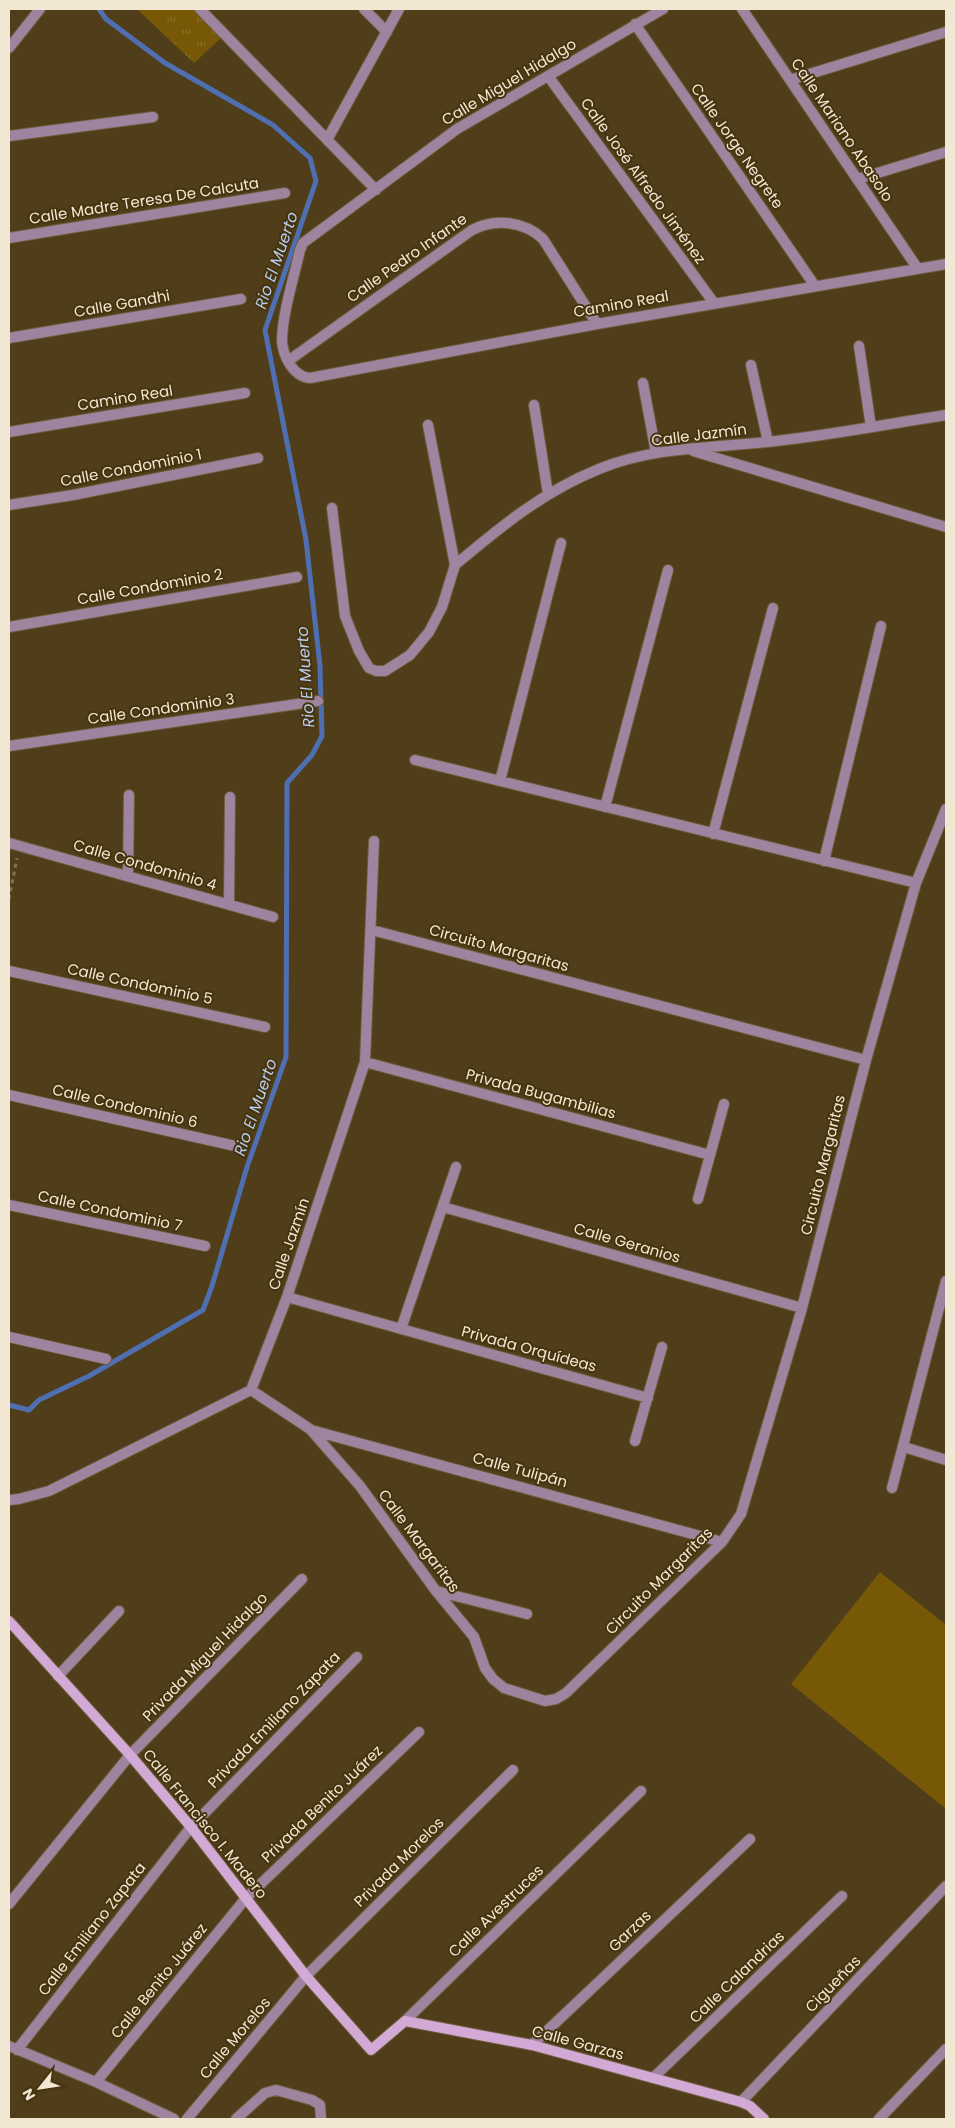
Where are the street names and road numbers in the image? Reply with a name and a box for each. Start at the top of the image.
street label: Calle Miguel Hidalgo [438,33,580,130]
street label: Calle Mariano Abasolo [786,54,898,206]
street label: Calle Jorge Negrete [686,79,789,213]
street label: Calle José Alfredo Jiménez [576,93,711,268]
street label: Calle Madre Teresa De Calcuta [27,172,260,229]
street label: Calle Pedro Infante [342,208,471,307]
street label: Calle Gandhi [72,285,172,322]
street label: Camino Real [572,285,670,322]
street label: Camino Real [76,380,174,415]
street label: Calle Jazmín [650,418,748,451]
street label: Calle Condominio 1 [58,443,203,492]
street label: Calle Condominio 2 [75,563,224,610]
street label: Calle Condominio 3 [86,688,236,729]
street label: Calle Condominio 4 [71,834,219,895]
street label: Circuito Margaritas [427,919,572,976]
street label: Calle Condominio 5 [65,958,215,1009]
street label: Privada Bugambilias [464,1063,619,1124]
street label: Calle Condominio 6 [50,1079,200,1132]
street label: Circuito Margaritas [795,1092,850,1237]
street label: Calle Condominio 7 [36,1185,184,1236]
street label: Calle Jazmín [263,1195,314,1293]
street label: Calle Geranios [571,1217,683,1268]
street label: Privada Orquídeas [459,1320,599,1377]
street label: Calle Tulipán [470,1447,570,1492]
street label: Calle Margaritas [374,1485,465,1597]
street label: Circuito Margaritas [600,1522,717,1639]
street label: Privada Miguel Hidalgo [137,1588,272,1726]
street label: Privada Emiliano Zapata [203,1647,345,1793]
street label: Privada Benito Juárez [256,1740,387,1867]
street label: Calle Francisco I. Madero [138,1744,272,1903]
street label: Privada Morelos [349,1812,448,1911]
street label: Calle Emiliano Zapata [33,1858,150,2000]
street label: Calle Avestruces [443,1860,548,1962]
street label: Garzas [604,1905,656,1956]
street label: Calle Benito Juárez [106,1919,212,2043]
street label: Calle Calandrias [684,1926,789,2028]
street label: Cigueñas [800,1950,865,2017]
street label: Calle Morelos [194,1992,275,2083]
street label: Calle Garzas [530,2020,627,2065]

